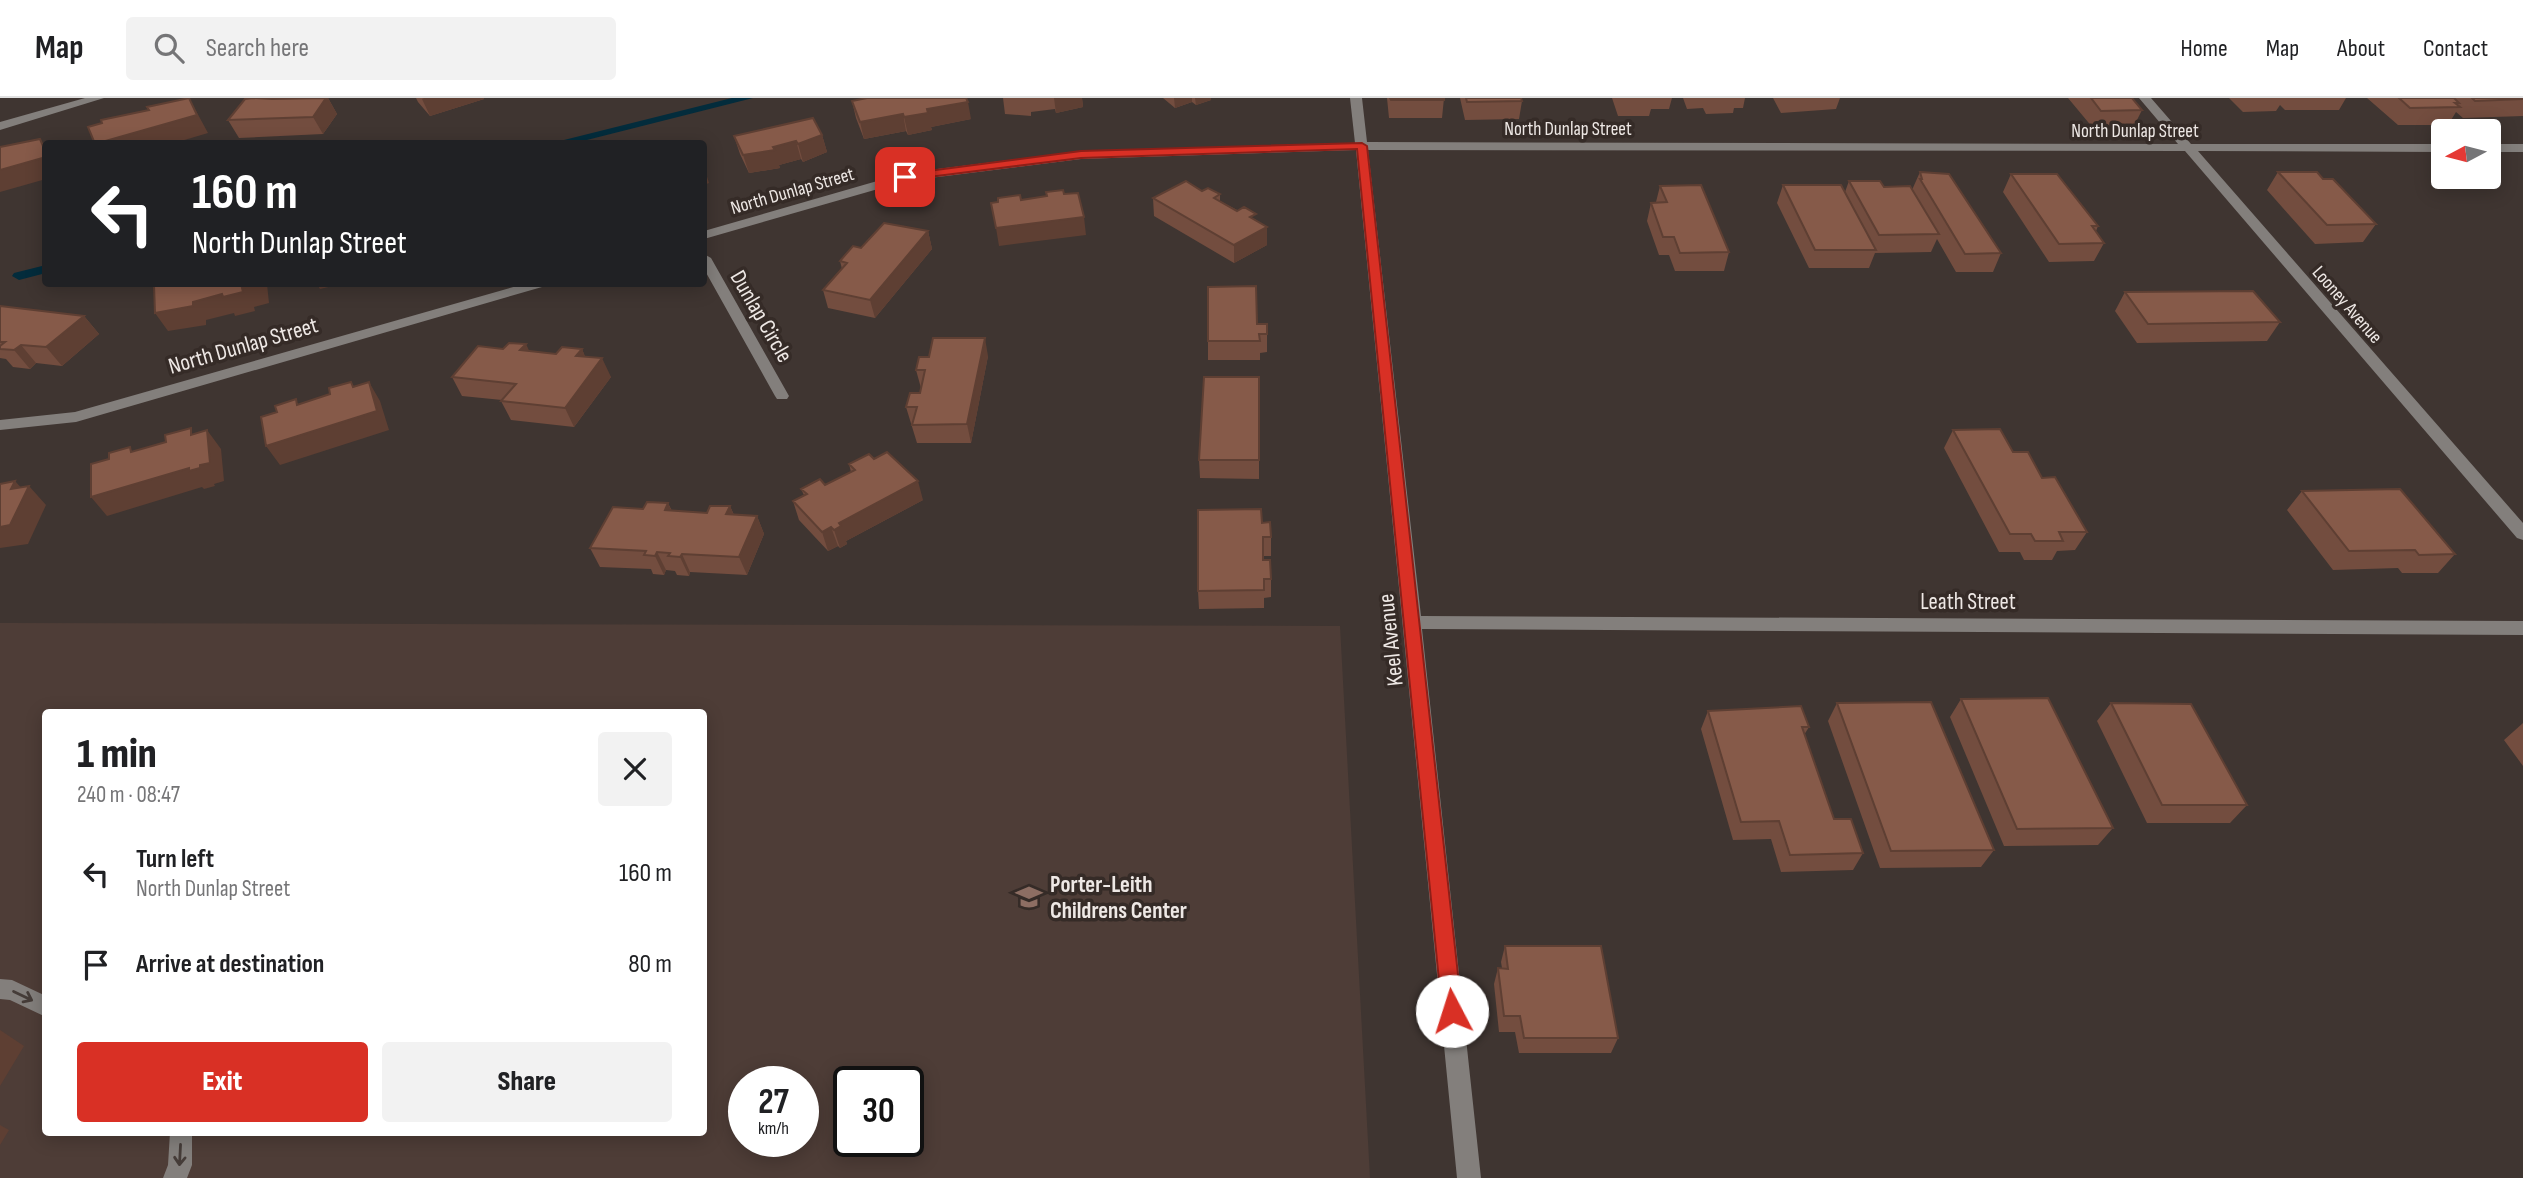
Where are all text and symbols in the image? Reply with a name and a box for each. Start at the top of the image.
search box [126,17,616,80]
text: Map [35,28,84,68]
icon: search [150,29,188,67]
text: Search here [206,33,309,64]
text: Home [2180,34,2228,63]
text: Map [2266,34,2299,63]
text: About [2337,34,2385,63]
text: Contact [2423,34,2488,63]
street label: North Dunlap Street [1504,118,1632,141]
north arrow [2431,119,2501,189]
map controls [2431,119,2501,189]
street label: North Dunlap Street [2071,120,2199,143]
pin [875,147,935,207]
icon: arrive [886,158,924,196]
street label: North Dunlap Street [728,163,857,220]
text: 160 m [192,164,298,223]
icon: left [77,168,168,259]
text: North Dunlap Street [192,224,407,263]
street label: Looney Avenue [2307,262,2387,348]
street label: Dunlap Circle [724,266,799,367]
street label: North Dunlap Street [165,311,321,381]
street label: Leath Street [1920,588,2016,616]
street label: Keel Avenue [1372,592,1410,687]
text: 1 min [77,729,157,780]
button: close [598,732,672,806]
text: 240 m · 08:47 [77,781,180,809]
text: Turn left [136,844,214,875]
icon: left [77,855,115,893]
text: 160 m [619,858,672,889]
place label: Porter-Leith Childrens Center [1050,871,1187,925]
text: North Dunlap Street [136,875,290,903]
school or university icon: Porter-Leith Childrens Center [1014,882,1044,912]
icon: arrive [77,946,115,984]
text: Arrive at destination [136,949,324,980]
text: 80 m [628,949,672,980]
position arrow [1415,974,1489,1048]
one-way arrow [12,989,33,1003]
button: Exit [77,1042,368,1122]
button: Share [382,1042,672,1122]
speed limit sign: 30 [833,1066,924,1157]
text: 27 [758,1081,789,1124]
text: km/h [758,1118,789,1139]
one-way arrow [173,1144,186,1166]

